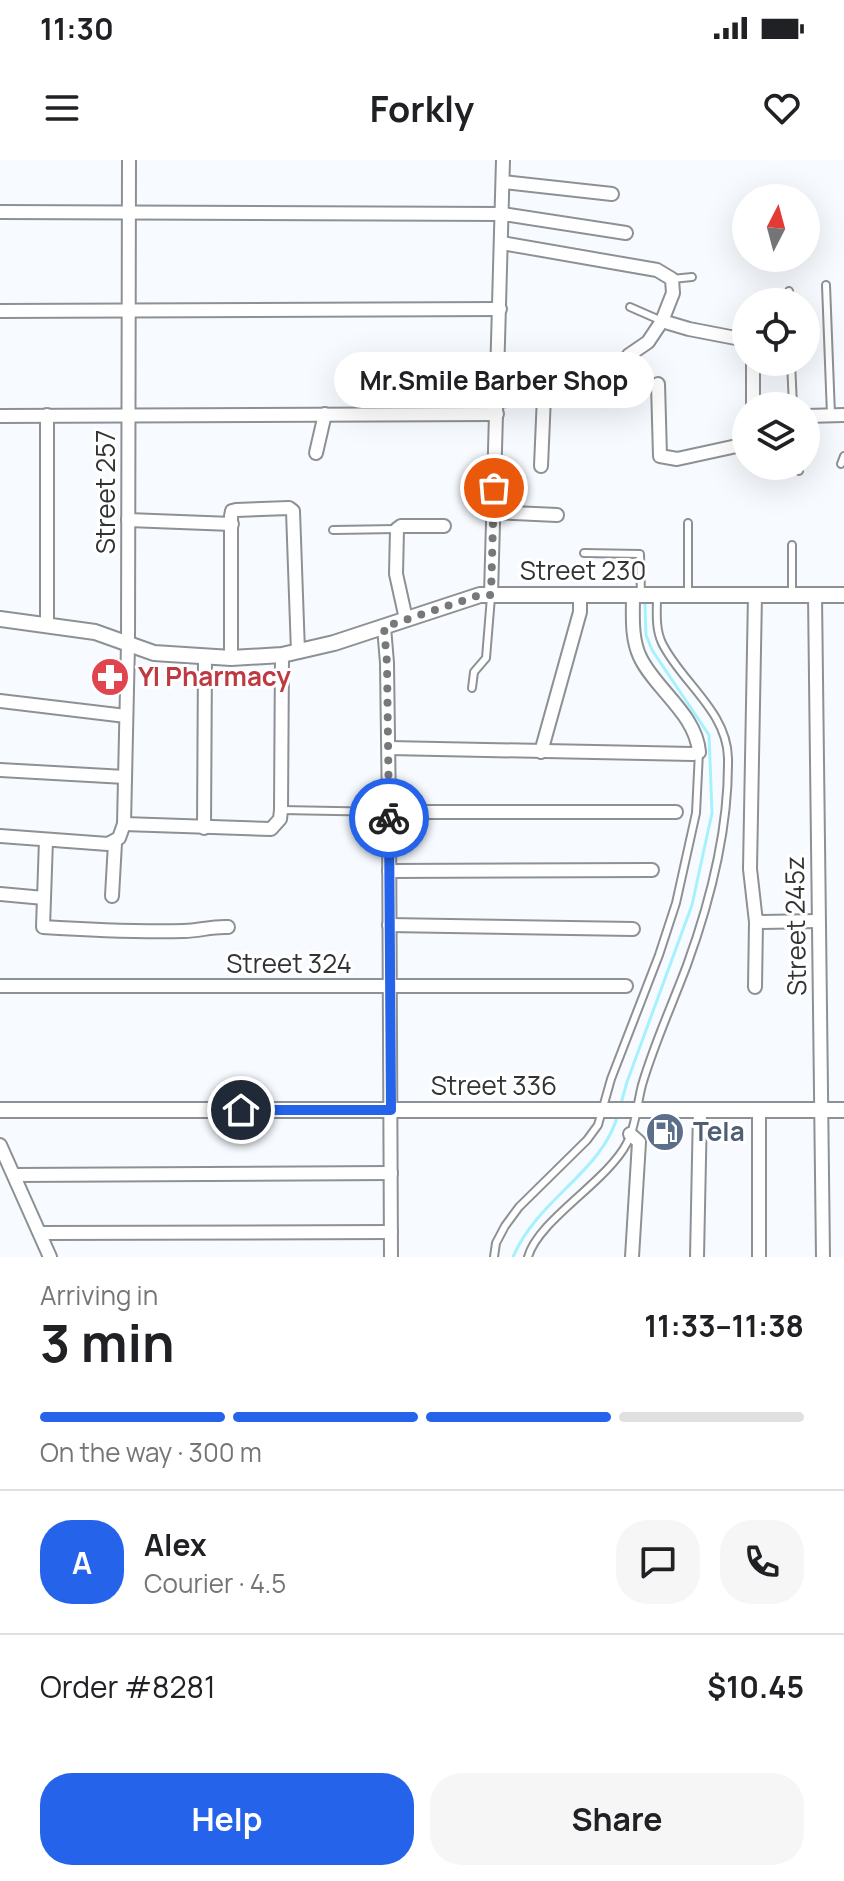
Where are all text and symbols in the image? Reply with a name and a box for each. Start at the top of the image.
text: 11:30 [40,8,114,49]
text: Forkly [370,84,474,133]
icon: menu [40,86,84,130]
icon: heart [760,86,804,130]
north arrow [732,184,820,272]
map controls [732,184,820,480]
button: locate [732,288,820,376]
callout: Mr.Smile Barber Shop [334,352,654,408]
text: Mr.Smile Barber Shop [360,362,628,398]
button: layers [732,392,820,480]
street label: Street 257 [87,430,123,554]
pin [460,454,528,522]
icon: bag [472,466,516,510]
street label: Street 230 [520,552,646,588]
pharmacy icon: YI Pharmacy [89,656,131,698]
place label: YI Pharmacy [138,658,291,694]
courier [349,778,429,858]
icon: bike [367,796,411,840]
street label: Street 245z [776,856,814,996]
street label: Street 324 [226,945,352,981]
street label: Street 336 [431,1067,557,1103]
pin [207,1076,275,1144]
icon: home [219,1088,263,1132]
fuel station icon: Tela [644,1111,686,1153]
place label: Tela [693,1113,745,1149]
text: Arriving in [40,1277,158,1313]
text: 11:33–11:38 [644,1305,804,1346]
text: 3 min [40,1307,175,1378]
text: On the way · 300 m [40,1434,262,1470]
button: chat [616,1520,700,1604]
button: phone [720,1520,804,1604]
text: Alex [144,1524,207,1565]
text: A [72,1542,92,1583]
text: Courier · 4.5 [144,1565,286,1601]
text: Order #8281 [40,1666,216,1707]
text: $10.45 [707,1666,804,1707]
button: Help [40,1773,414,1865]
button: Share [430,1773,804,1865]

